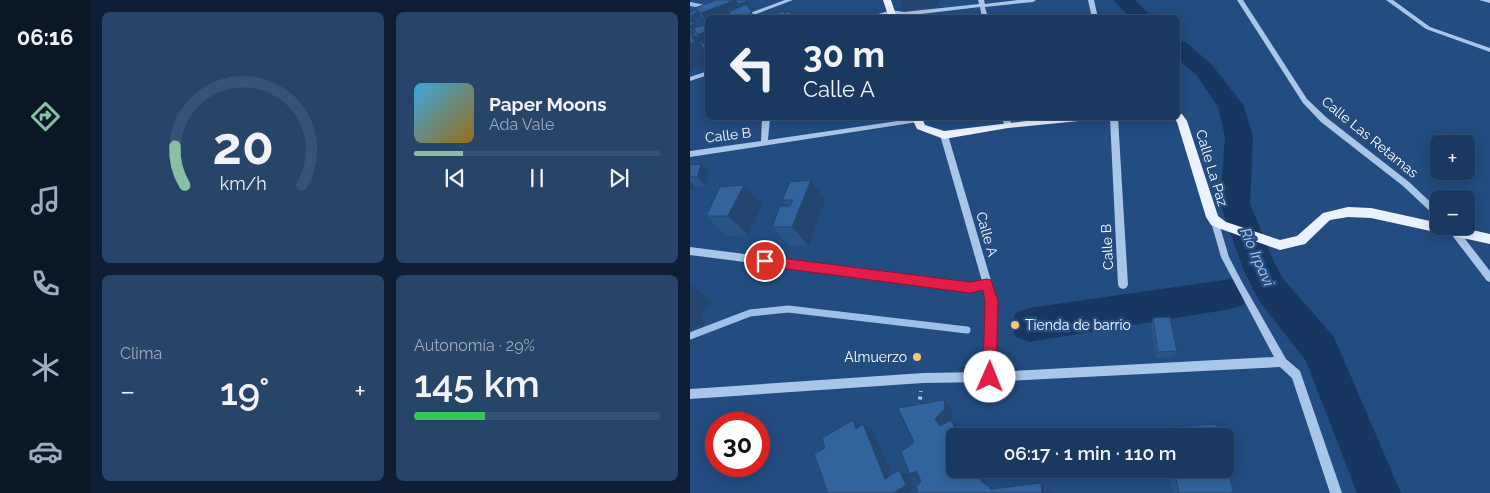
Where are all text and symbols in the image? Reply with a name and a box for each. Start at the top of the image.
text: 06:16 [17,24,73,50]
text: 30 m [803,34,885,75]
icon: left [720,35,785,100]
text: Calle A [803,76,875,102]
text: Paper Moons [489,93,607,115]
street label: Calle Las Retamas [1319,93,1422,181]
icon: directions [28,99,63,134]
text: 20 [212,115,274,176]
text: Ada Vale [489,115,554,134]
street label: Calle B [704,124,752,146]
street label: Calle La Paz [1193,128,1231,208]
map controls [1430,135,1475,235]
button: + [1430,135,1475,180]
icon: previous [441,164,469,192]
icon: pause [523,164,551,192]
icon: next [605,164,633,192]
text: km/h [219,173,267,194]
icon: music [28,183,63,218]
button: − [1430,190,1475,235]
street label: Calle A [973,210,1001,259]
street label: Calle B [1098,224,1116,270]
water label: Río Irpavi [1236,225,1278,290]
pin [744,240,786,282]
icon: arrive [751,247,779,275]
icon: phone [28,266,63,301]
place label: Tienda de barrio [1025,317,1131,333]
marker: Tienda de barrio [1009,319,1021,331]
text: Autonomía · 29% [414,336,535,355]
text: Clima [120,344,162,363]
place label: Almuerzo [844,349,907,365]
icon: climate [28,350,63,385]
position arrow [963,350,1015,402]
marker: Almuerzo [911,351,923,363]
text: 145 km [414,361,540,406]
text: 19° [220,369,270,414]
text: − [120,375,135,408]
text: + [354,375,366,408]
speed limit sign: 30 [705,412,770,477]
icon: car [28,434,63,469]
text: 06:17 · 1 min · 110 m [1004,442,1176,464]

